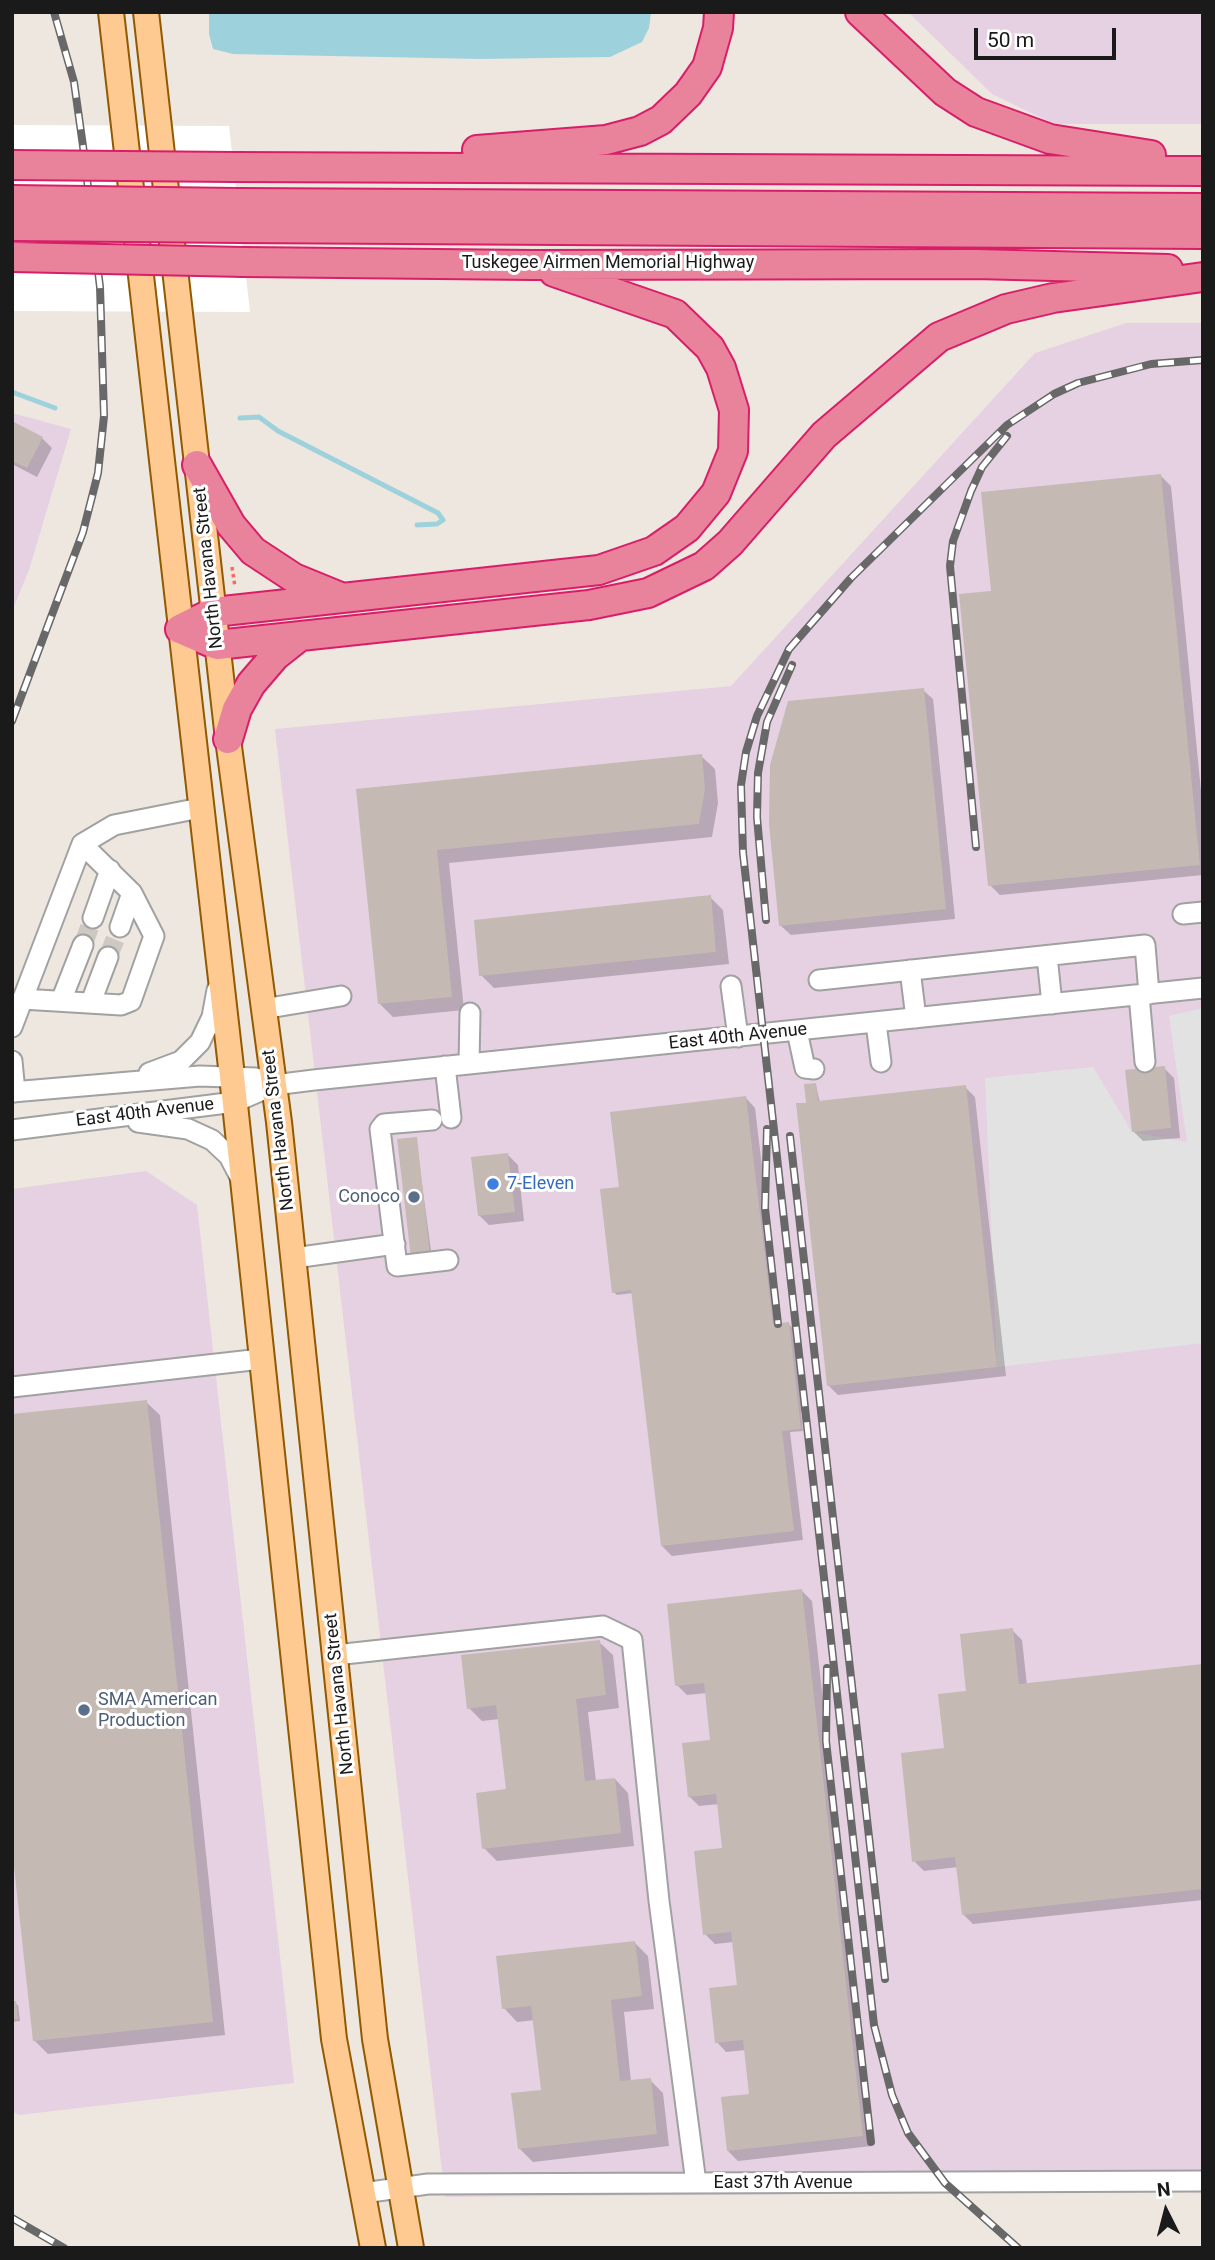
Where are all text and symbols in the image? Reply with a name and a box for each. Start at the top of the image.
scale bar [977,14,1119,58]
text: 50 m [987,28,1034,52]
street label: Tuskegee Airmen Memorial Highway [462,252,754,274]
street label: North Havana Street [190,486,228,650]
street label: East 40th Avenue [668,1019,808,1055]
street label: North Havana Street [258,1048,300,1212]
street label: East 40th Avenue [75,1094,215,1132]
place label: 7-Eleven [507,1173,574,1195]
marker: 7-Eleven [485,1176,501,1192]
place label: Conoco [338,1186,400,1208]
marker: Conoco [406,1189,422,1205]
street label: North Havana Street [321,1612,359,1776]
place label: SMA American Production [98,1689,217,1732]
marker: SMA American Production [76,1702,92,1718]
street label: East 37th Avenue [713,2172,853,2194]
north arrow [1131,2176,1201,2246]
text: N [1156,2177,1172,2202]

